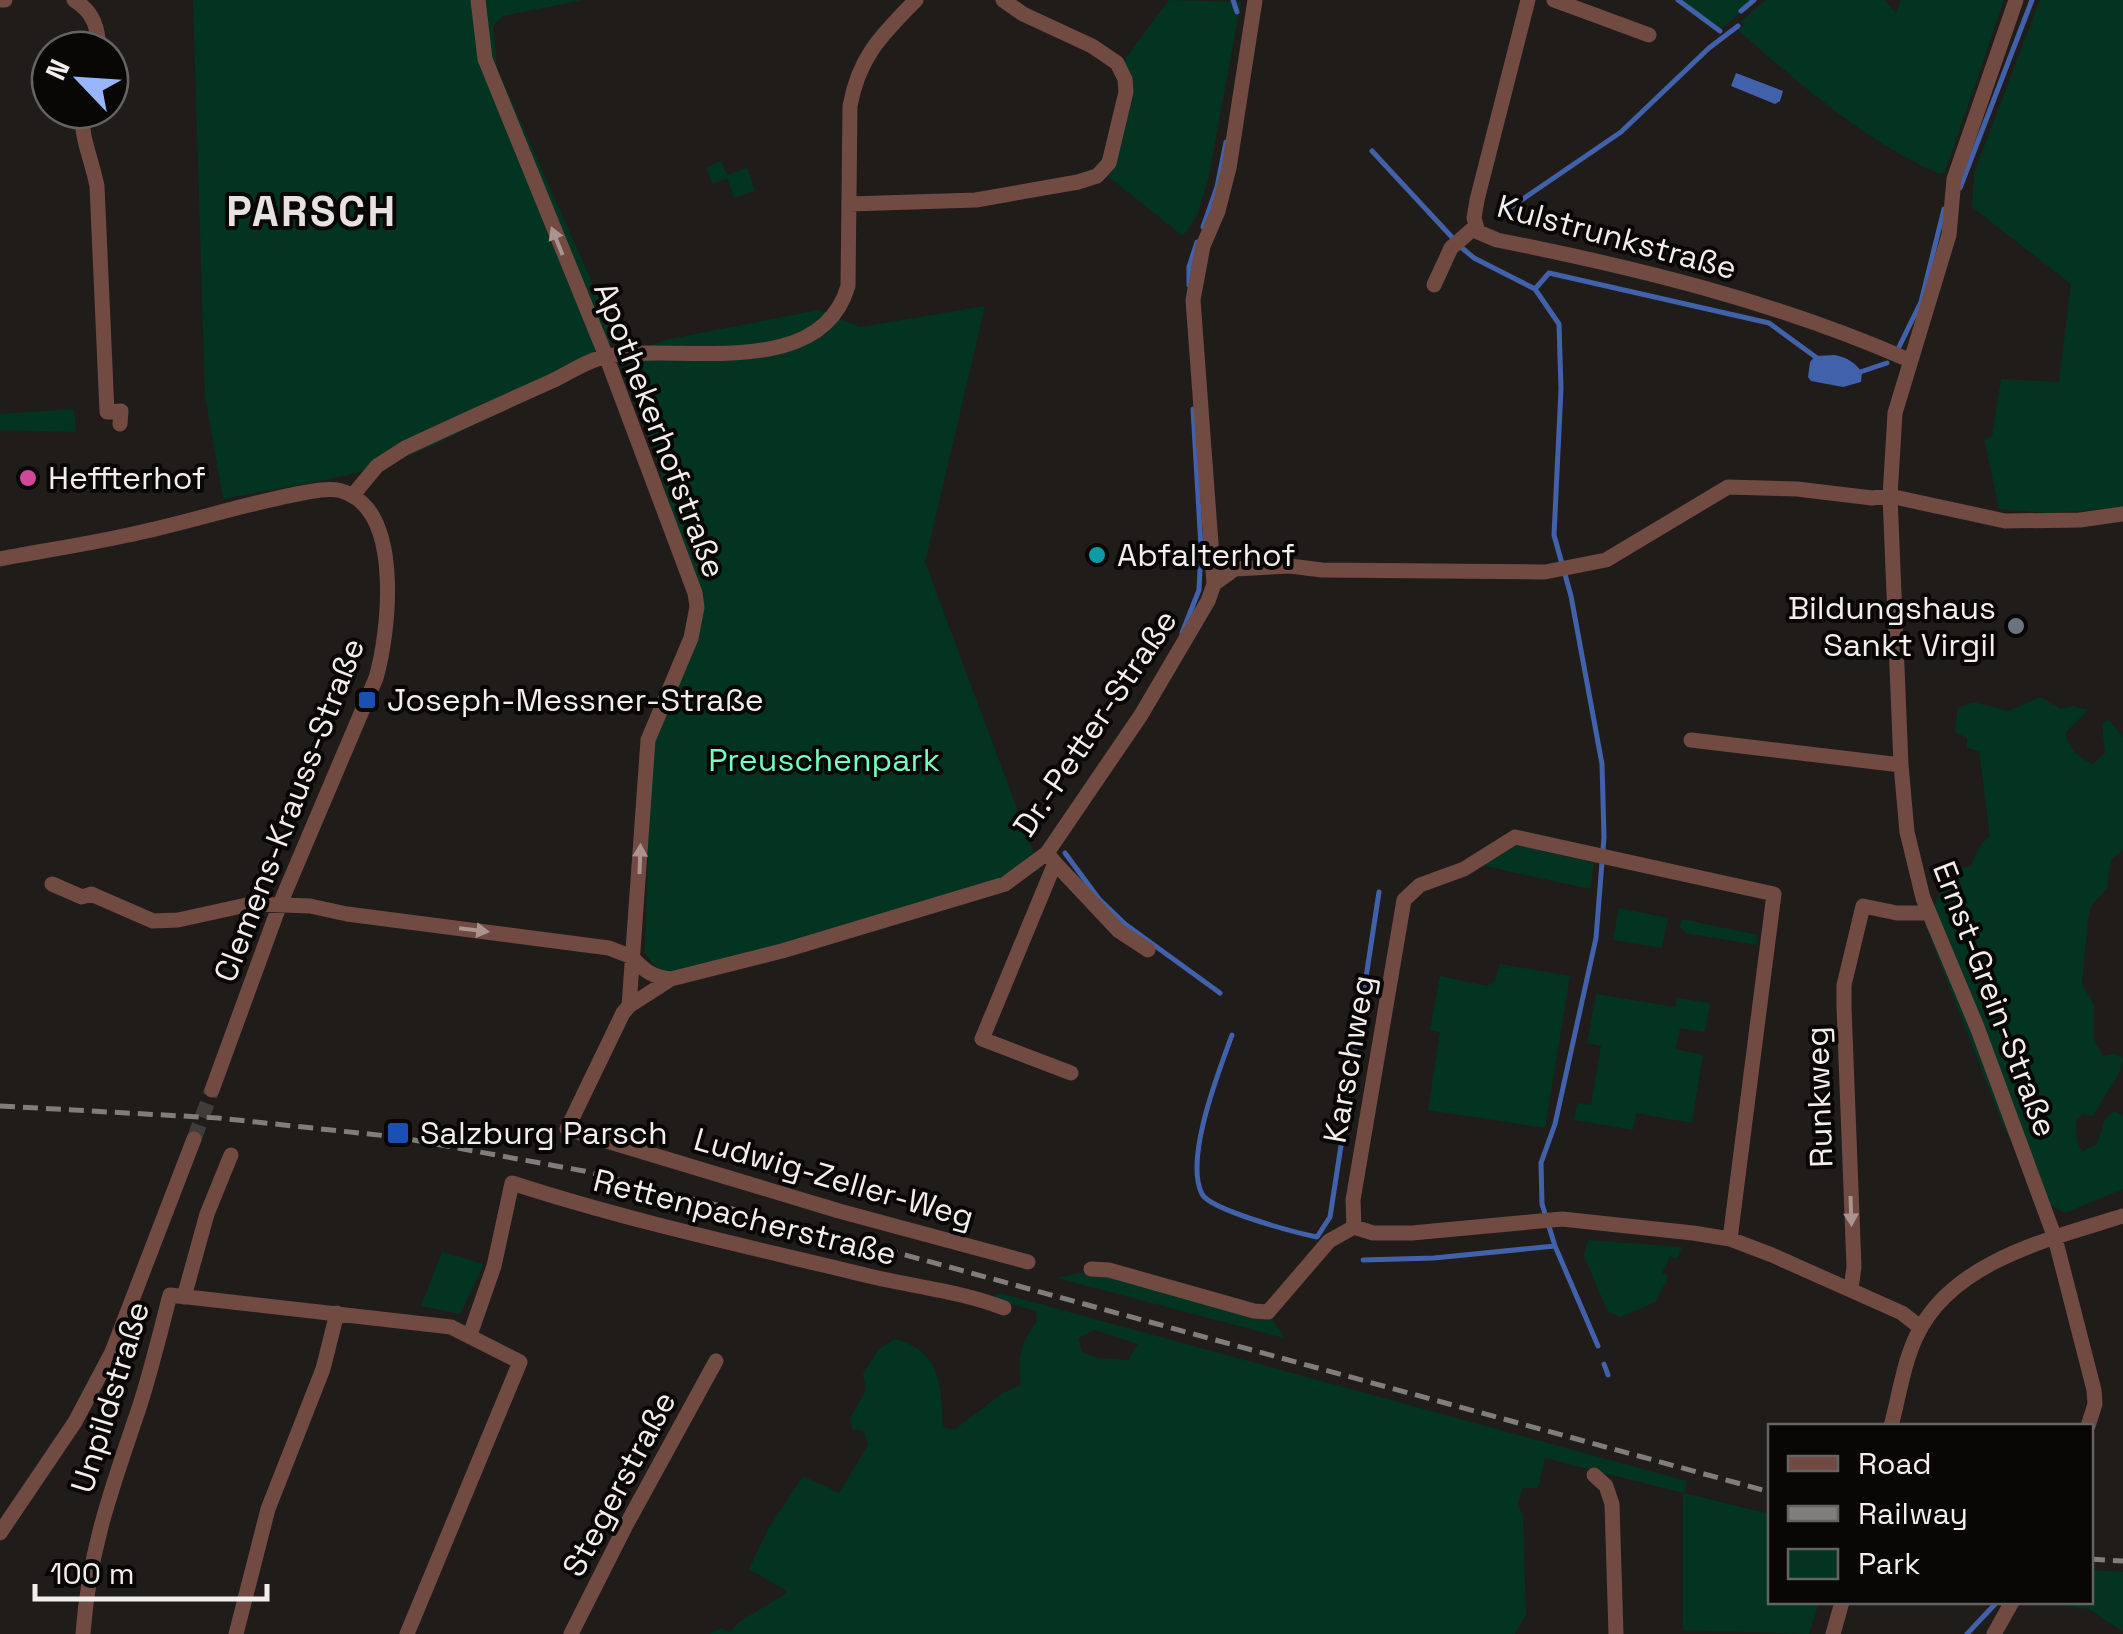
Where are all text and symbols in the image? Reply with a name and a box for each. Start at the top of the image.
north arrow [30,30,130,130]
text: N [37,53,78,86]
district label: PARSCH [226,185,398,238]
street label: Kulstrunkstraße [1493,186,1741,288]
one-way arrow [549,226,565,256]
street label: Apothekerhofstraße [585,277,735,583]
place label: Heffterhof [48,458,206,498]
marker: Heffterhof [17,467,39,489]
place label: Abfalterhof [1117,535,1295,575]
marker: Abfalterhof [1086,544,1108,566]
place label: Bildungshaus Sankt Virgil [1788,588,1996,665]
street label: Dr.-Petter-Straße [1004,602,1186,844]
marker: Bildungshaus Sankt Virgil [2005,615,2027,637]
street label: Clemens-Krauss-Straße [205,632,373,988]
place label: Joseph-Messner-Straße [387,680,764,720]
marker: Joseph-Messner-Straße [356,689,378,711]
park label: Preuschenpark [708,740,940,780]
one-way arrow [633,843,649,875]
street label: Ernst-Grein-Straße [1924,856,2066,1142]
one-way arrow [458,923,490,939]
street label: Karschweg [1315,972,1383,1146]
street label: Runkweg [1797,1026,1841,1168]
place label: Salzburg Parsch [420,1113,668,1153]
street label: Ludwig-Zeller-Weg [690,1119,978,1237]
marker: Salzburg Parsch [385,1120,411,1146]
street label: Rettenpacherstraße [589,1160,901,1274]
one-way arrow [1844,1195,1860,1227]
street label: Unpildstraße [62,1296,158,1498]
street label: Stegerstraße [553,1384,685,1584]
legend [1768,1424,2093,1604]
text: Road [1858,1444,1932,1483]
text: Railway [1858,1494,1968,1533]
scale bar [35,1539,268,1601]
text: Park [1858,1544,1920,1583]
text: 100 m [50,1554,135,1593]

